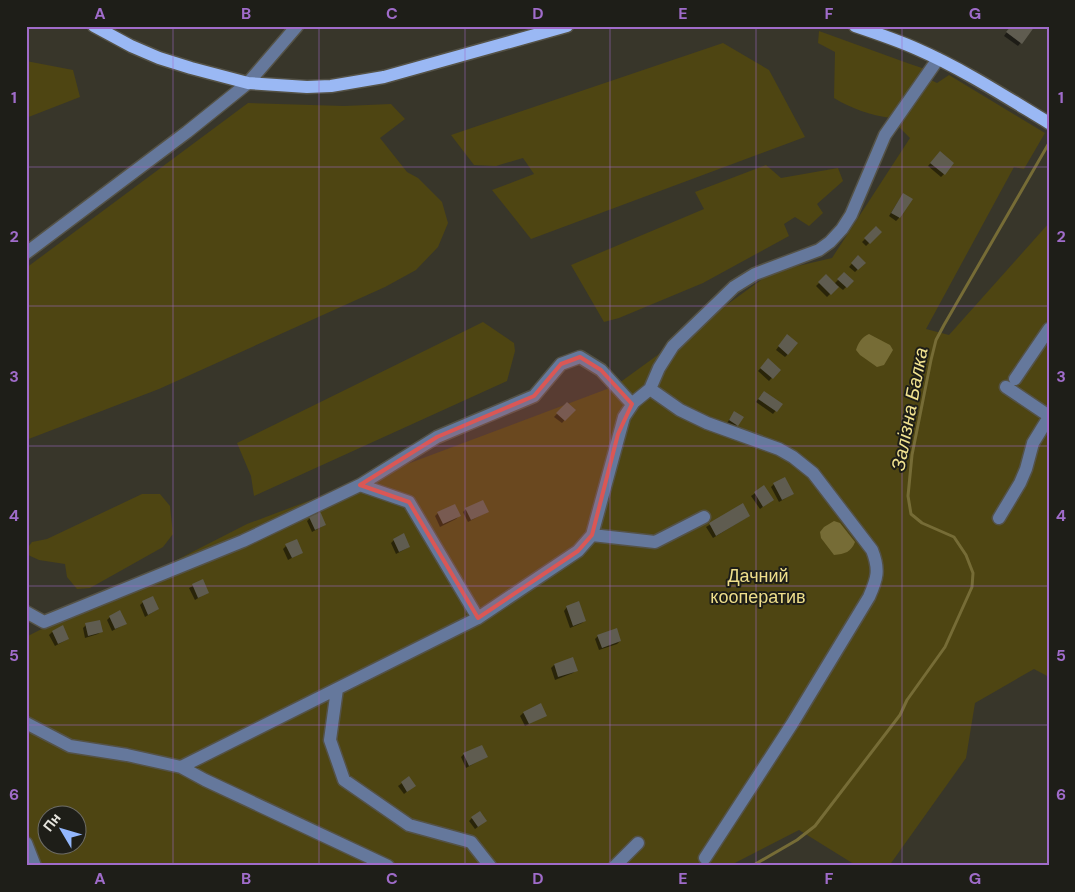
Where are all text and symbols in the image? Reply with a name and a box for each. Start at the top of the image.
text: A [94,3,106,24]
text: B [241,3,251,24]
text: C [386,3,398,24]
text: D [532,3,544,24]
text: E [678,3,688,24]
text: F [825,3,834,24]
text: G [969,3,981,24]
text: 1 [11,87,17,108]
text: 1 [1058,87,1064,108]
text: 2 [9,226,19,247]
text: 2 [1056,226,1066,247]
water label: Залізна Балка [885,345,934,473]
text: 3 [9,366,19,387]
text: 3 [1056,366,1066,387]
text: 4 [9,505,19,526]
text: 4 [1056,505,1066,526]
park label: Дачний кооператив [710,564,806,609]
text: 5 [9,645,19,666]
text: 5 [1056,645,1066,666]
text: 6 [9,784,19,805]
text: 6 [1056,784,1066,805]
north arrow [38,804,88,854]
text: Пн [39,809,65,835]
text: A [94,868,106,889]
text: B [241,868,251,889]
text: C [386,868,398,889]
text: D [532,868,544,889]
text: E [678,868,688,889]
text: F [825,868,834,889]
text: G [969,868,981,889]

